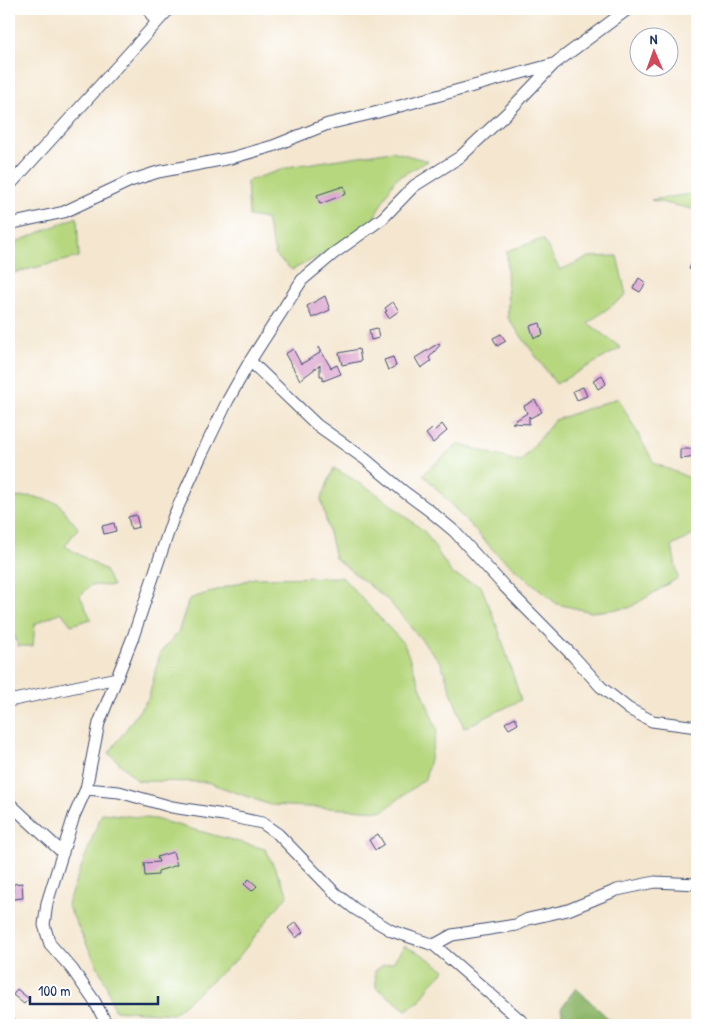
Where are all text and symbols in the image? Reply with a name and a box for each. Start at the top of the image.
north arrow [628,28,678,78]
text: N [649,29,658,48]
scale bar [30,974,158,1006]
text: 100 m [38,980,71,1001]

